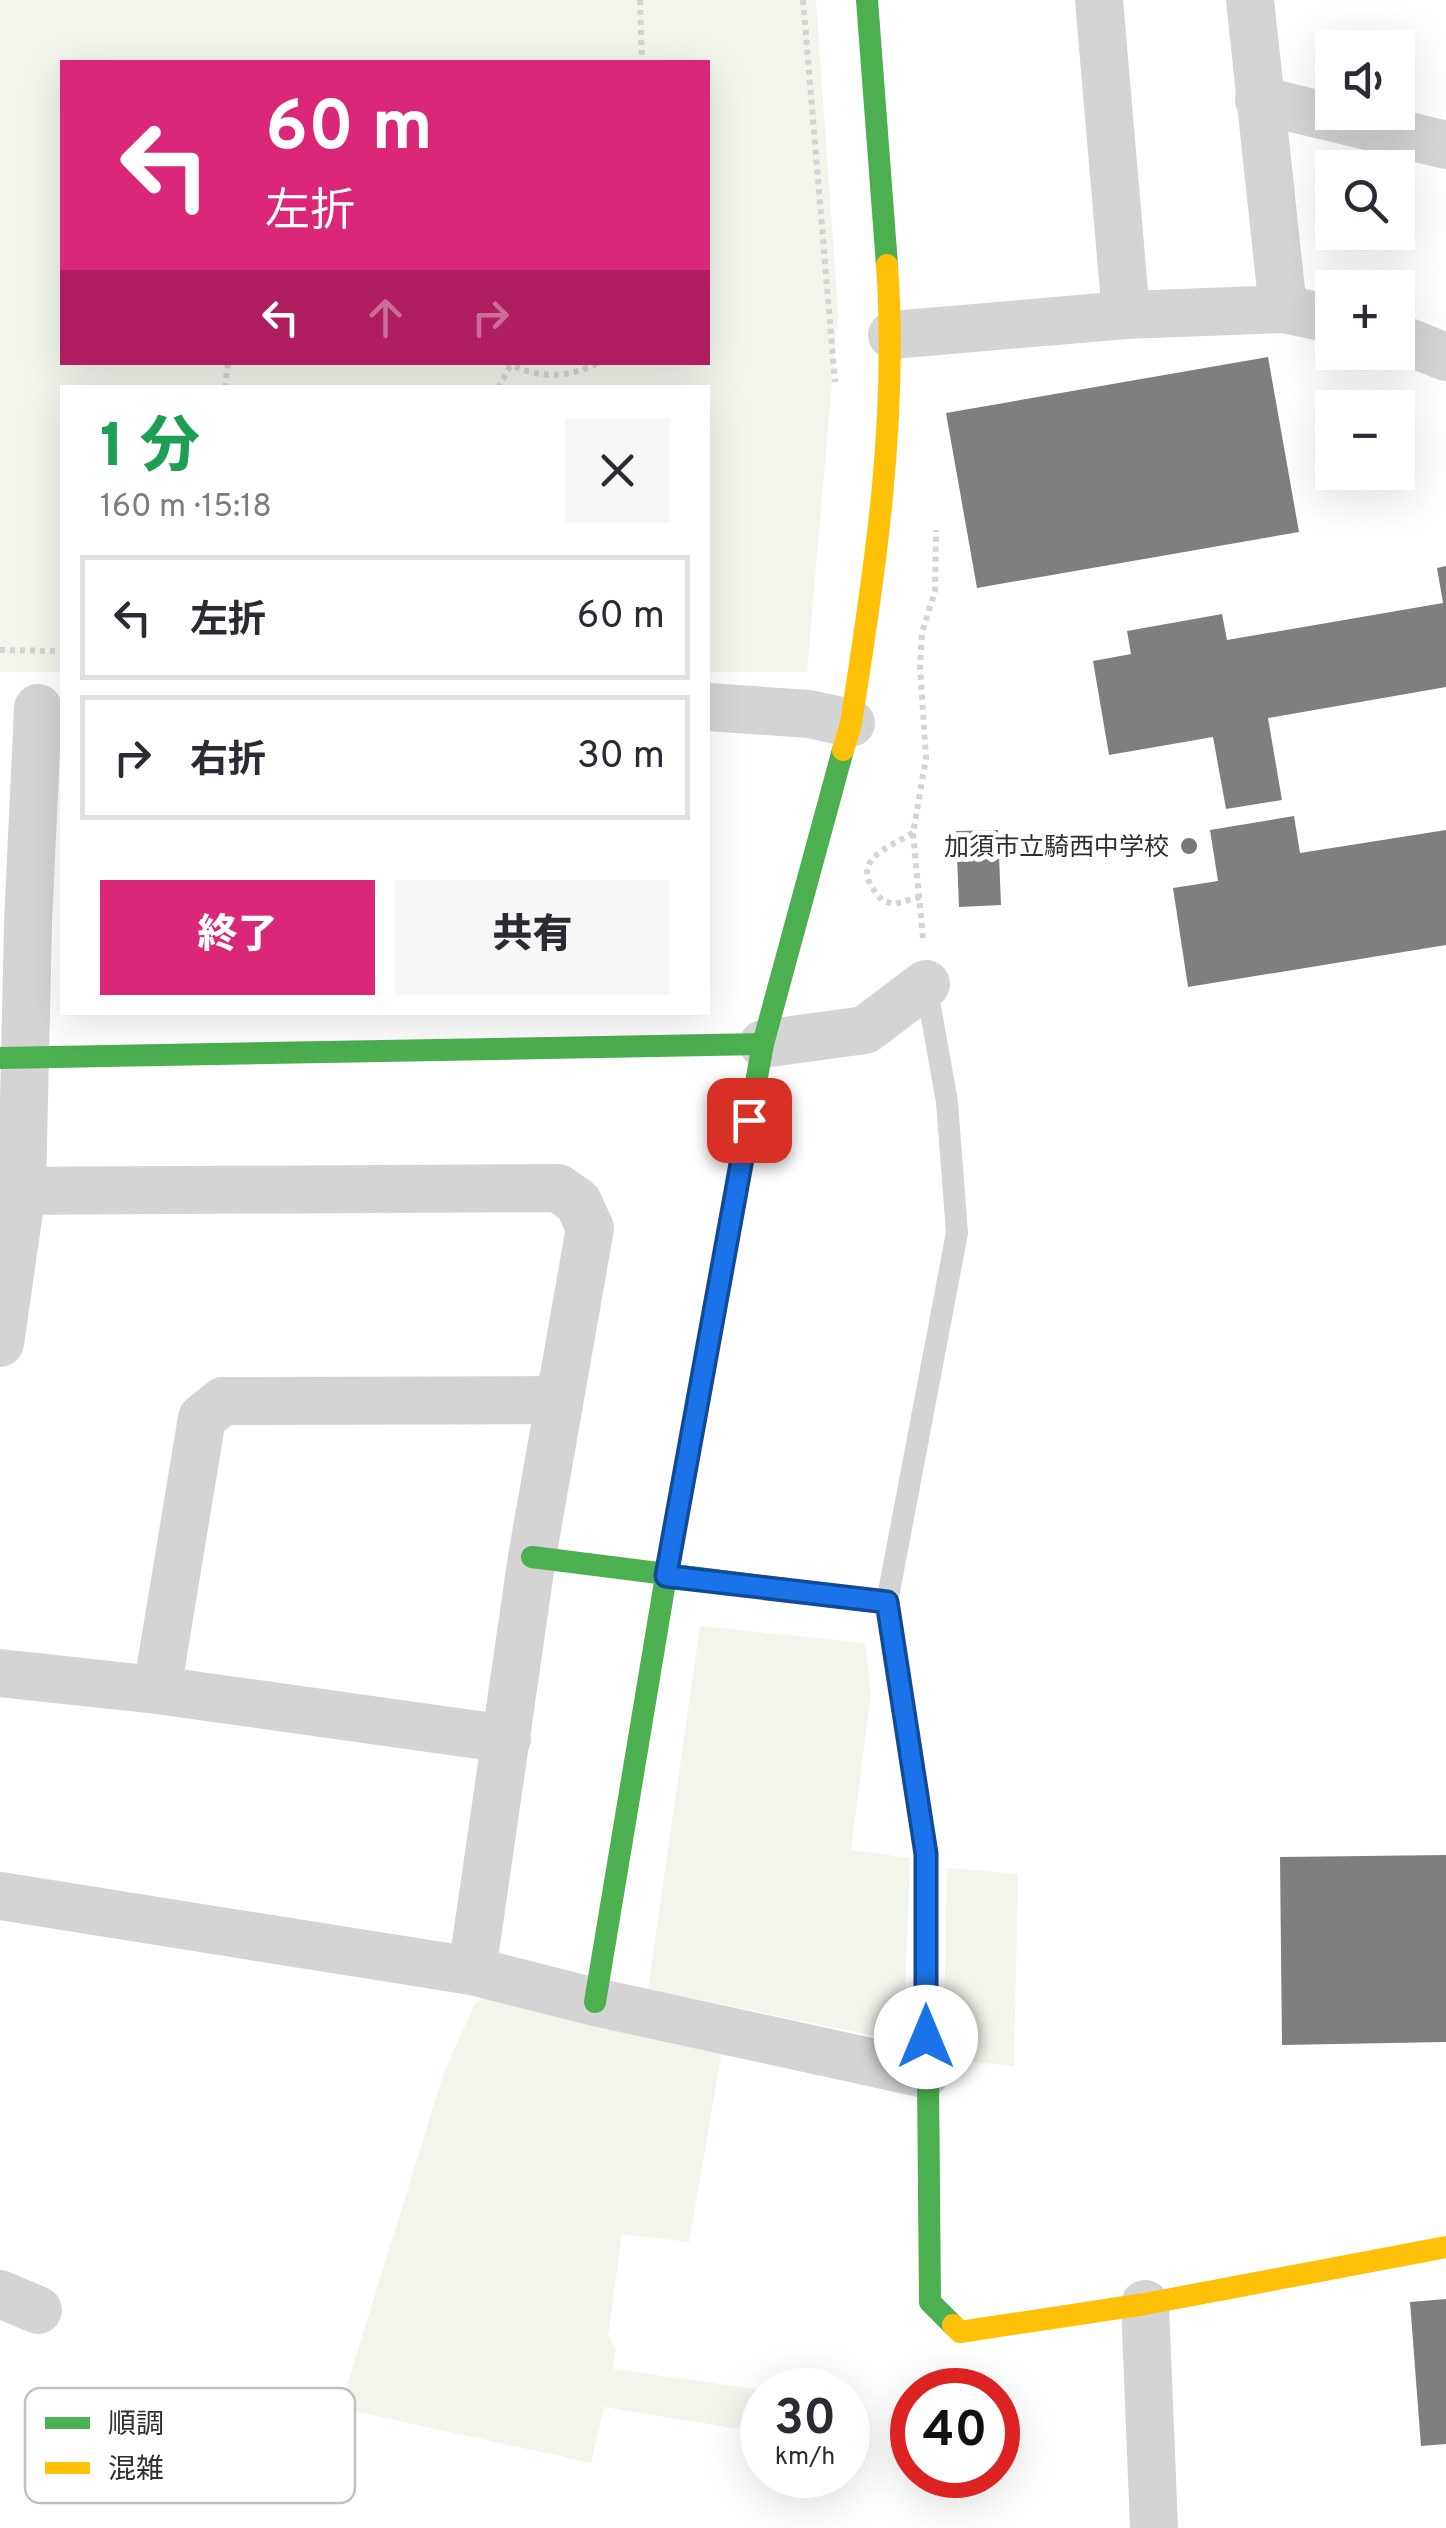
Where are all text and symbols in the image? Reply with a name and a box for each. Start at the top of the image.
map controls [1315,30,1415,490]
button: sound [1315,30,1415,130]
text: 60 m [265,86,433,175]
icon: left [100,100,230,230]
button: search [1315,150,1415,250]
text: 左折 [265,185,355,242]
button: + [1315,270,1415,370]
icon: left [253,290,308,345]
icon: ahead [358,290,413,345]
icon: right [463,290,518,345]
button: − [1315,390,1415,490]
text: 1 分 [100,412,200,488]
button: close [565,418,670,523]
text: 160 m · 15:18 [100,488,272,528]
icon: left [105,590,160,645]
text: 60 m [577,593,665,642]
text: 左折 [190,598,266,647]
icon: right [105,730,160,785]
text: 30 m [577,733,665,782]
text: 右折 [190,738,266,787]
place label: 加須市立騎西中学校 [944,833,1169,865]
marker: 加須市立騎西中学校 [1178,835,1200,857]
button: 終了 [100,880,375,995]
button: 共有 [395,880,670,995]
pin [707,1078,792,1163]
icon: arrive [722,1093,777,1148]
position arrow [874,1985,978,2089]
speed limit sign: 40 [890,2368,1020,2498]
legend [25,2388,355,2503]
text: 30 [774,2389,836,2452]
text: 順調 [108,2408,164,2444]
text: km/h [775,2442,835,2474]
text: 混雑 [108,2453,164,2489]

